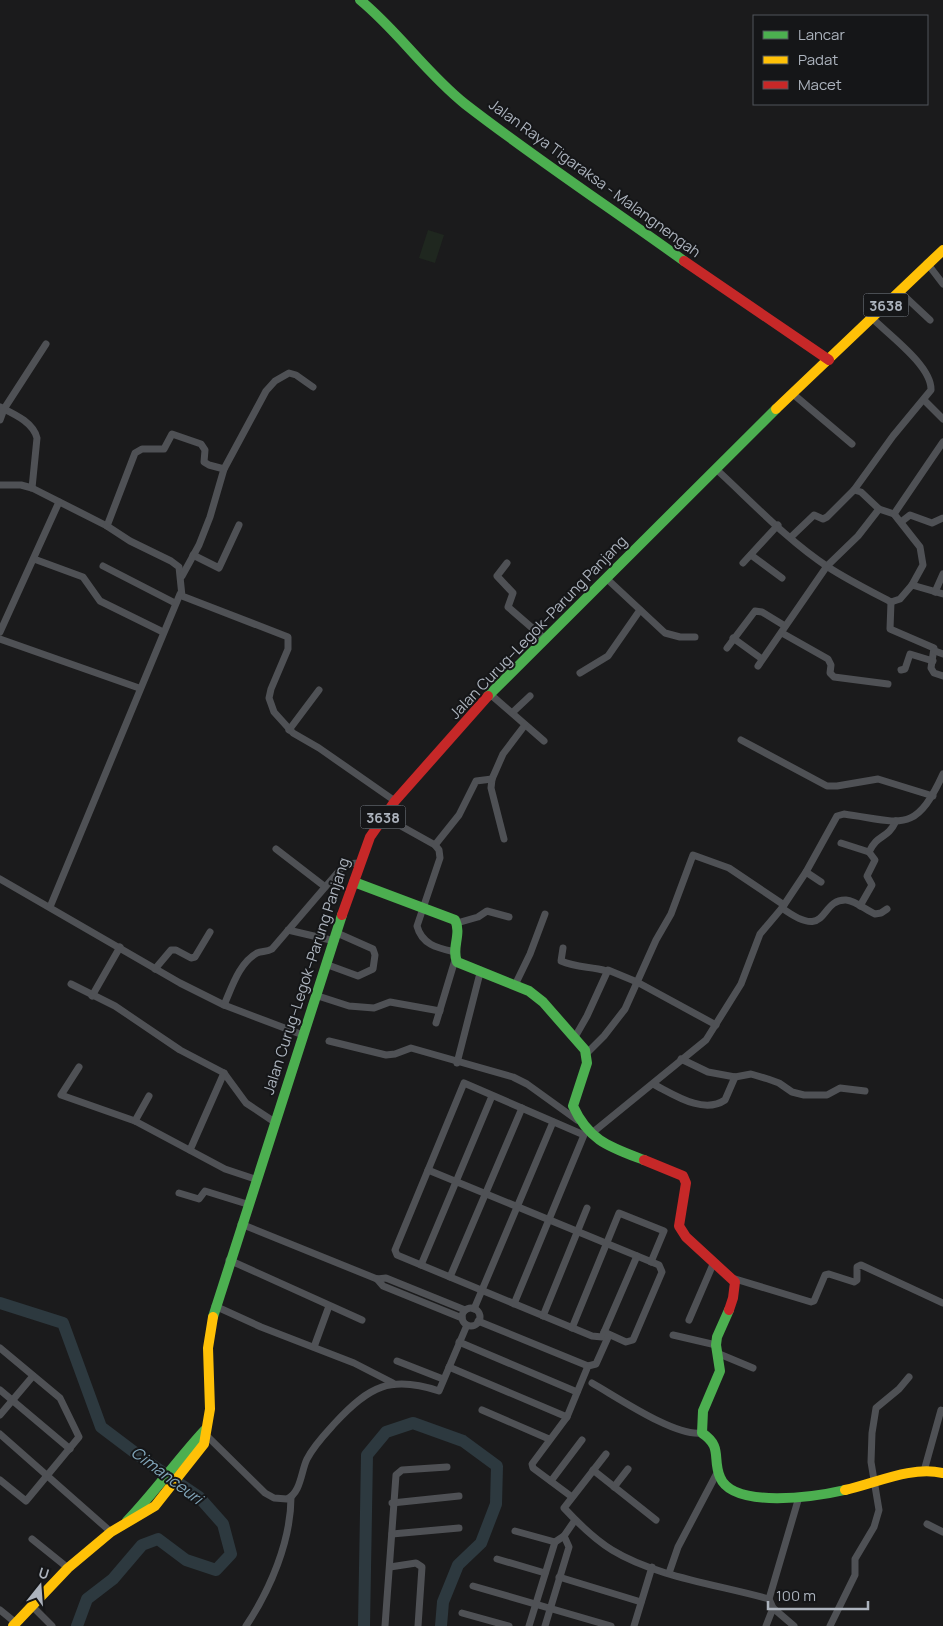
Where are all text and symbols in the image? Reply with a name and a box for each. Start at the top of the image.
legend [753,15,928,105]
text: Lancar [798,24,845,45]
text: Padat [798,49,838,70]
text: Macet [798,74,842,95]
street label: Jalan Raya Tigaraksa - Malangnengah [485,94,705,262]
road number: 3638 [864,294,908,316]
street label: Jalan Curug–Legok–Parung Panjang [444,531,632,723]
road number: 3638 [360,806,406,829]
street label: Jalan Curug–Legok–Parung Panjang [258,855,354,1097]
water label: Cimanceuri [127,1441,209,1510]
north arrow [15,1561,65,1611]
text: U [36,1563,52,1584]
scale bar [768,1578,868,1610]
text: 100 m [776,1585,816,1606]

